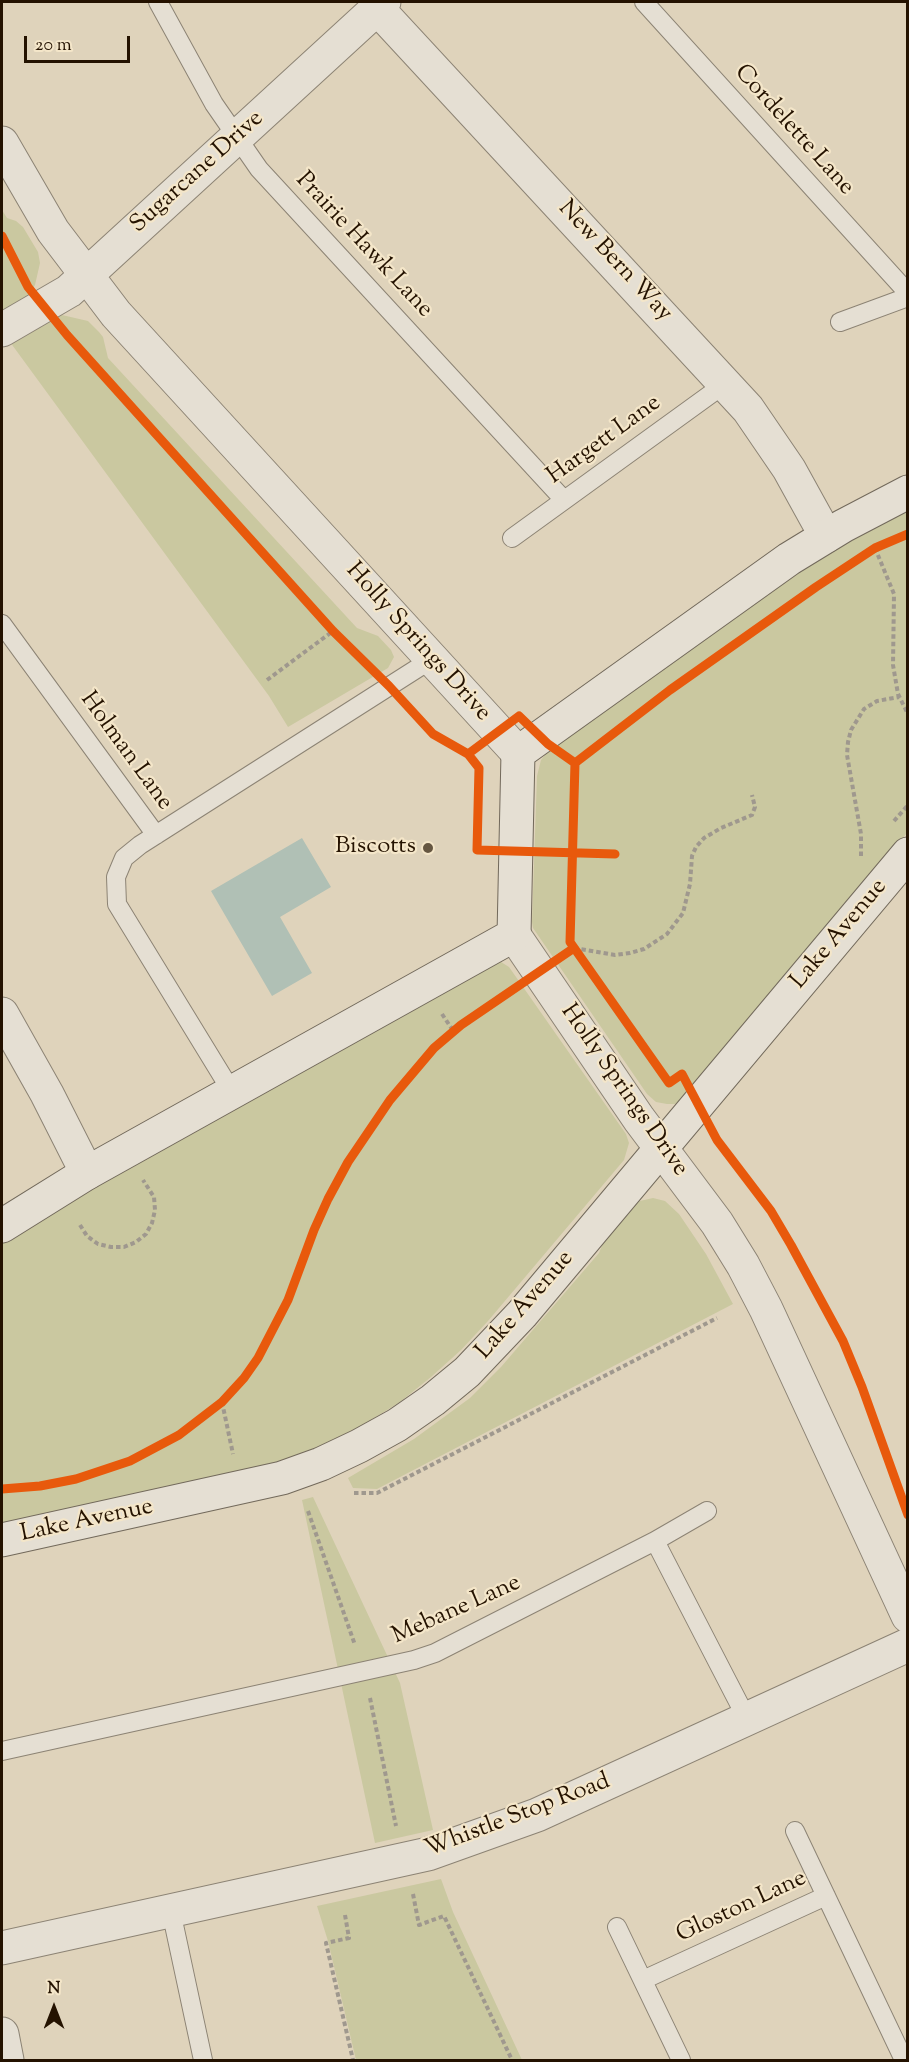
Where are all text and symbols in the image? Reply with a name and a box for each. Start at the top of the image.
scale bar [27,24,134,62]
text: 20 m [35,33,72,59]
street label: Cordelette Lane [727,60,859,202]
street label: Sugarcane Drive [125,106,271,240]
street label: Prairie Hawk Lane [288,167,438,325]
street label: New Bern Way [551,195,677,329]
street label: Hargett Lane [543,390,667,492]
street label: Holly Springs Drive [338,558,496,728]
street label: Holman Lane [72,687,178,817]
place label: Biscotts [335,834,416,862]
marker: Biscotts [421,841,435,855]
street label: Lake Avenue [786,874,894,996]
street label: Holly Springs Drive [553,999,693,1183]
street label: Lake Avenue [471,1246,581,1366]
street label: Lake Avenue [18,1494,156,1550]
street label: Mebane Lane [388,1570,526,1652]
street label: Whistle Stop Road [421,1768,615,1866]
street label: Gloston Lane [672,1865,812,1951]
north arrow [24,1978,84,2038]
text: N [48,1978,60,2001]

